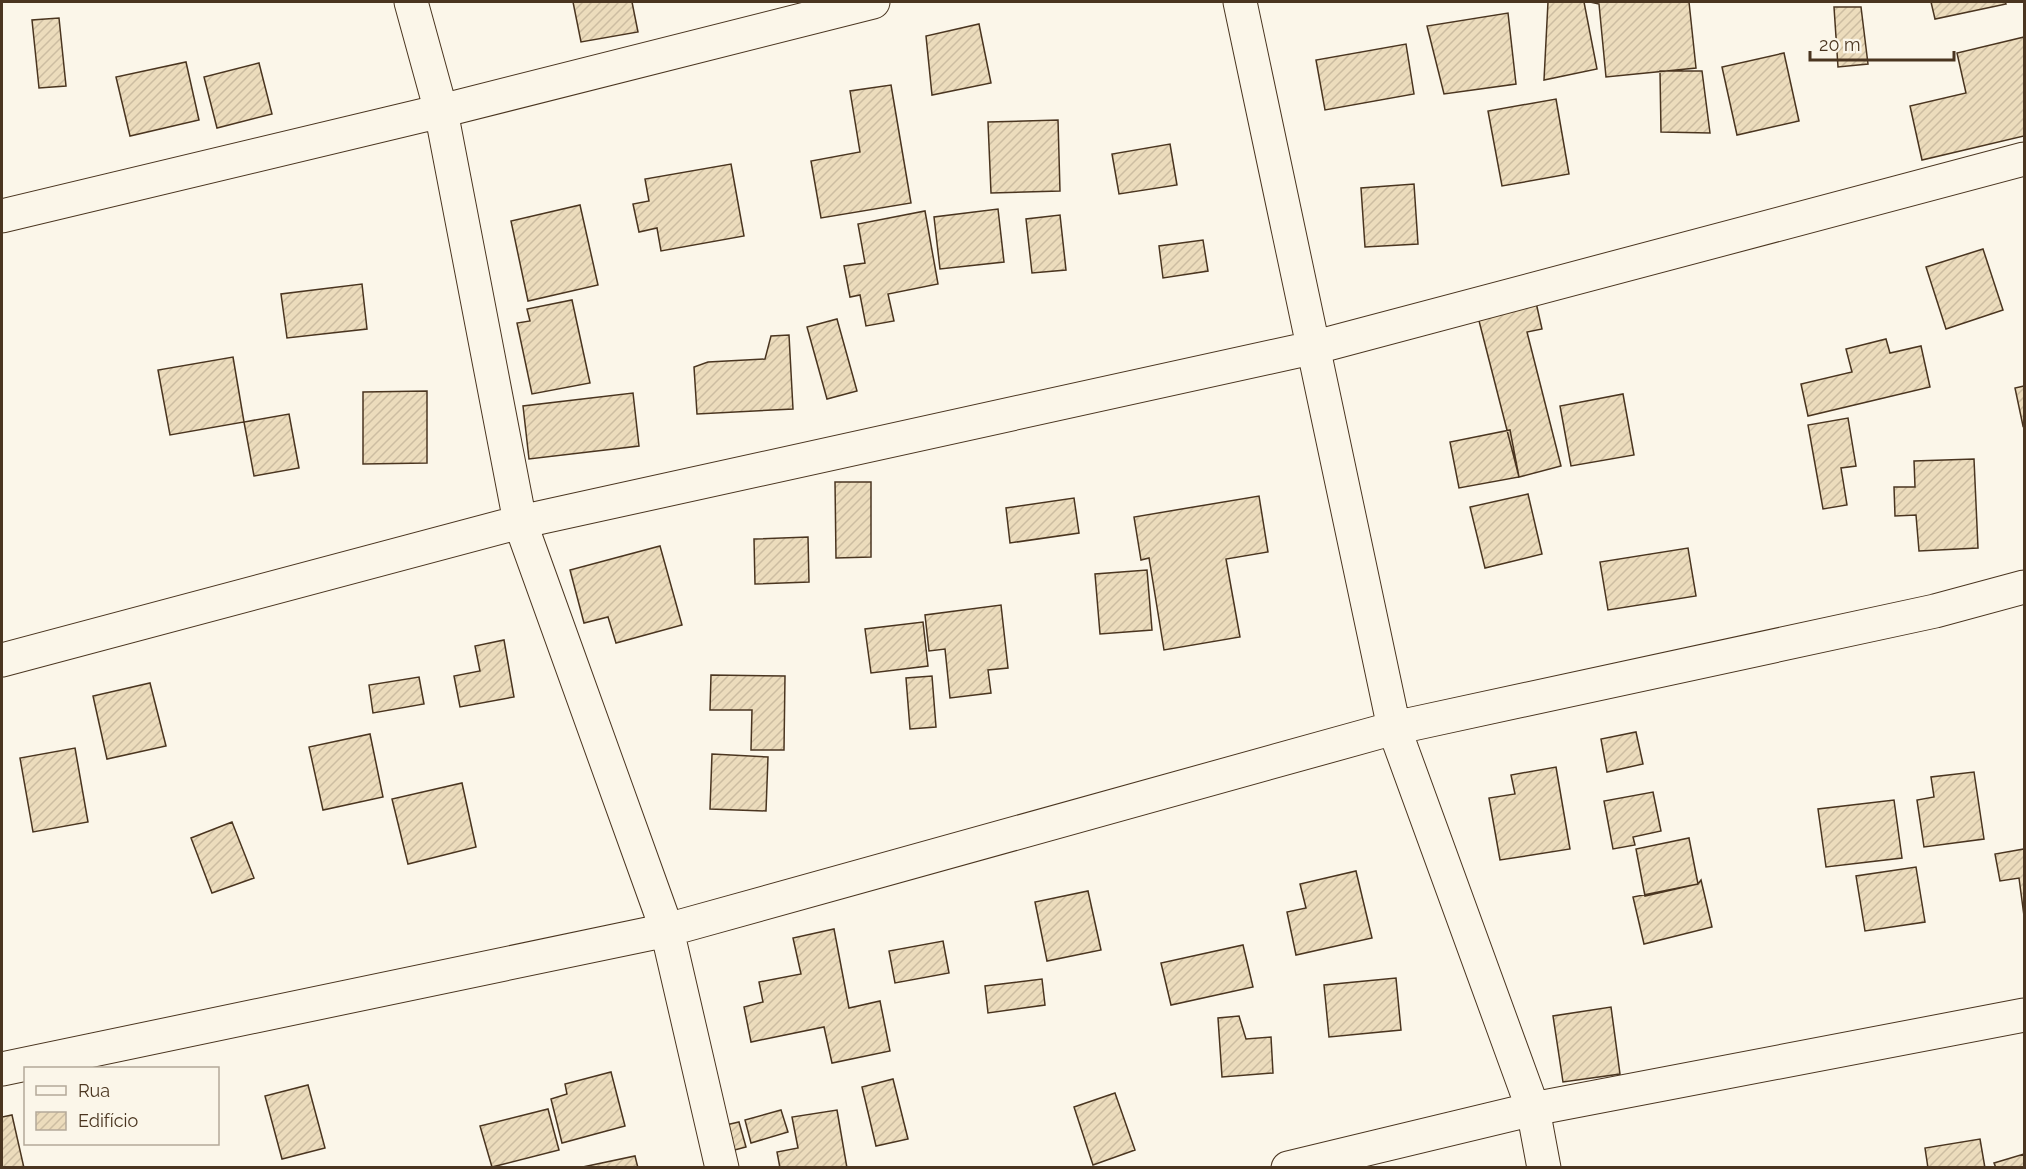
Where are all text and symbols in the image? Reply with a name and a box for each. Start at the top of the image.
scale bar [1810,24,1954,62]
text: 20 m [1819,34,1861,55]
legend [24,1067,219,1145]
text: Rua [78,1080,110,1101]
text: Edifício [78,1110,138,1131]

